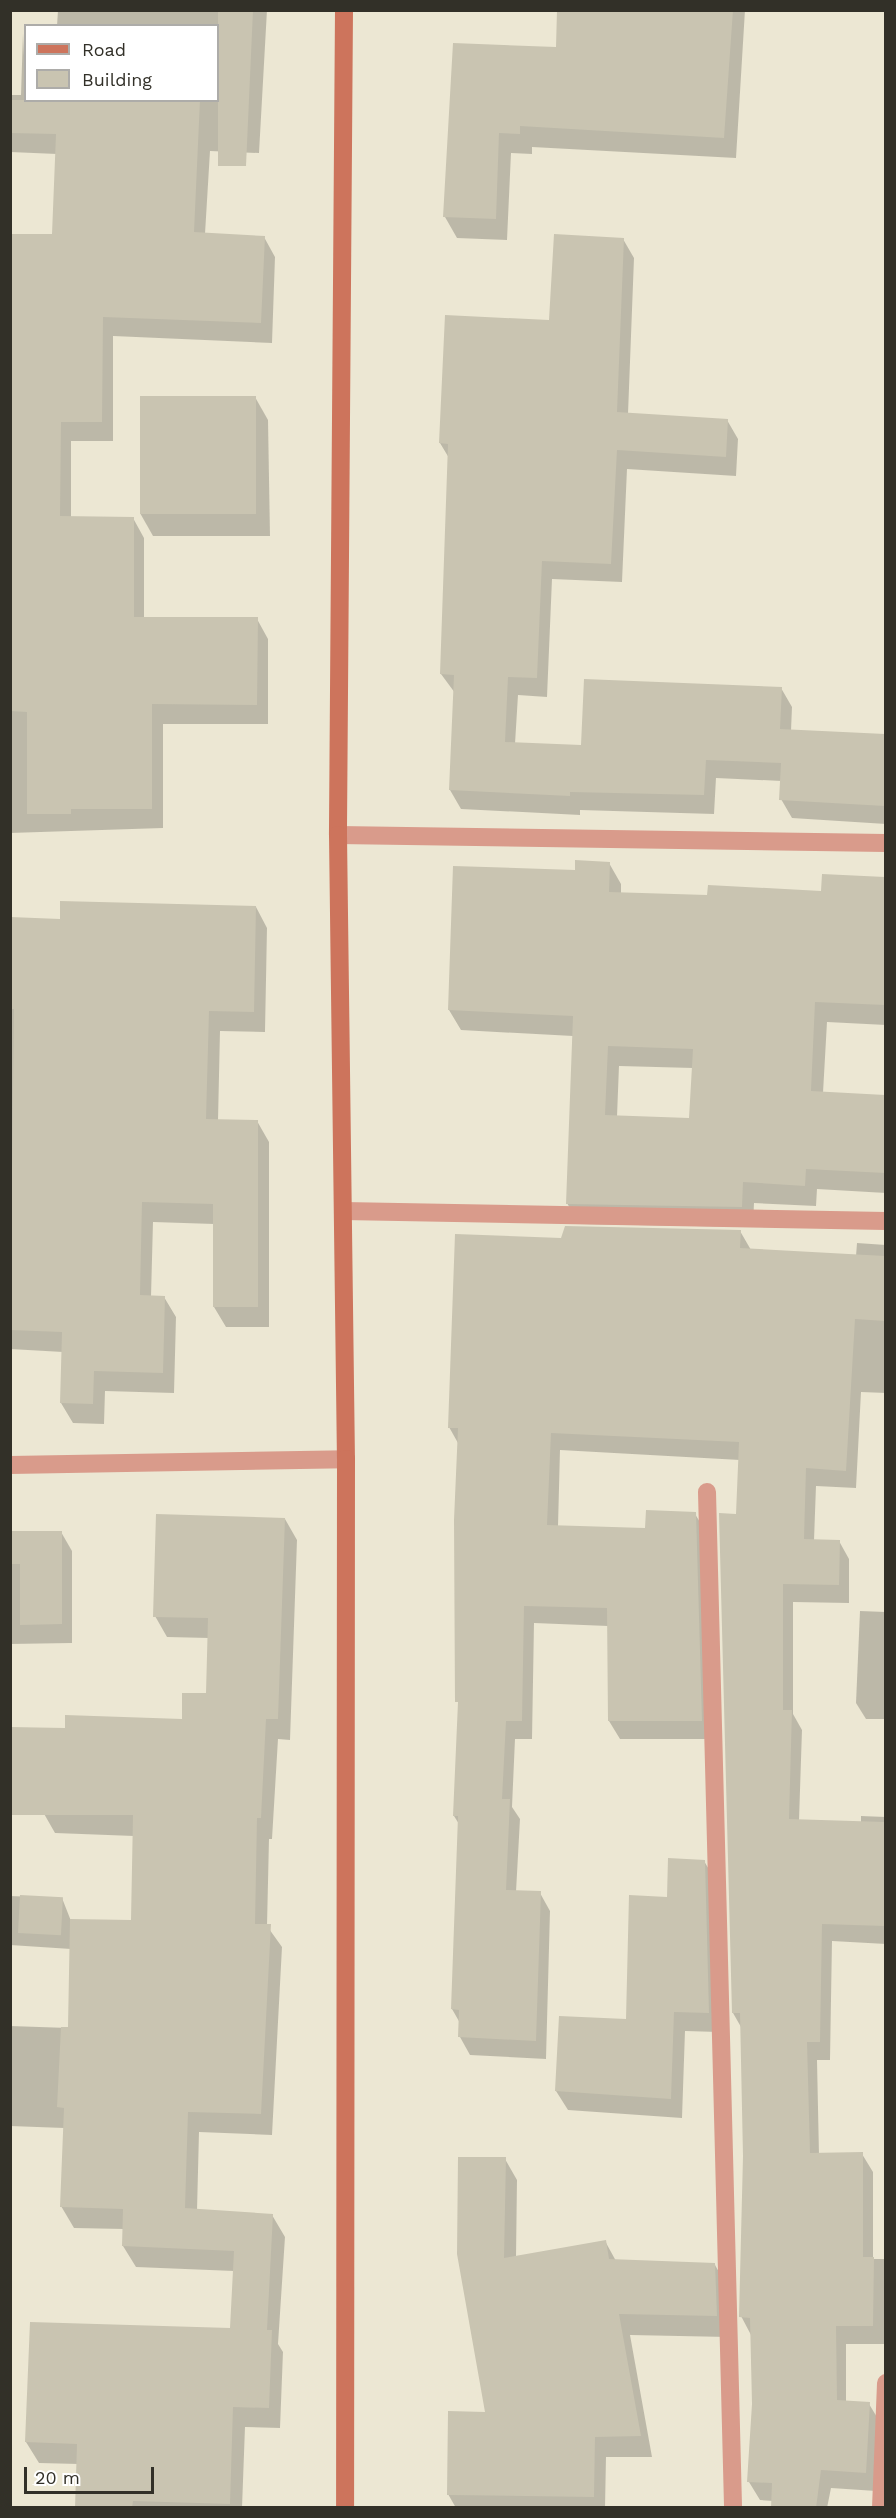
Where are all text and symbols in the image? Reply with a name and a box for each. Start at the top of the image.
legend [24,24,219,102]
text: Road [82,39,126,60]
text: Building [82,69,152,90]
scale bar [27,2455,158,2493]
text: 20 m [35,2467,80,2488]

